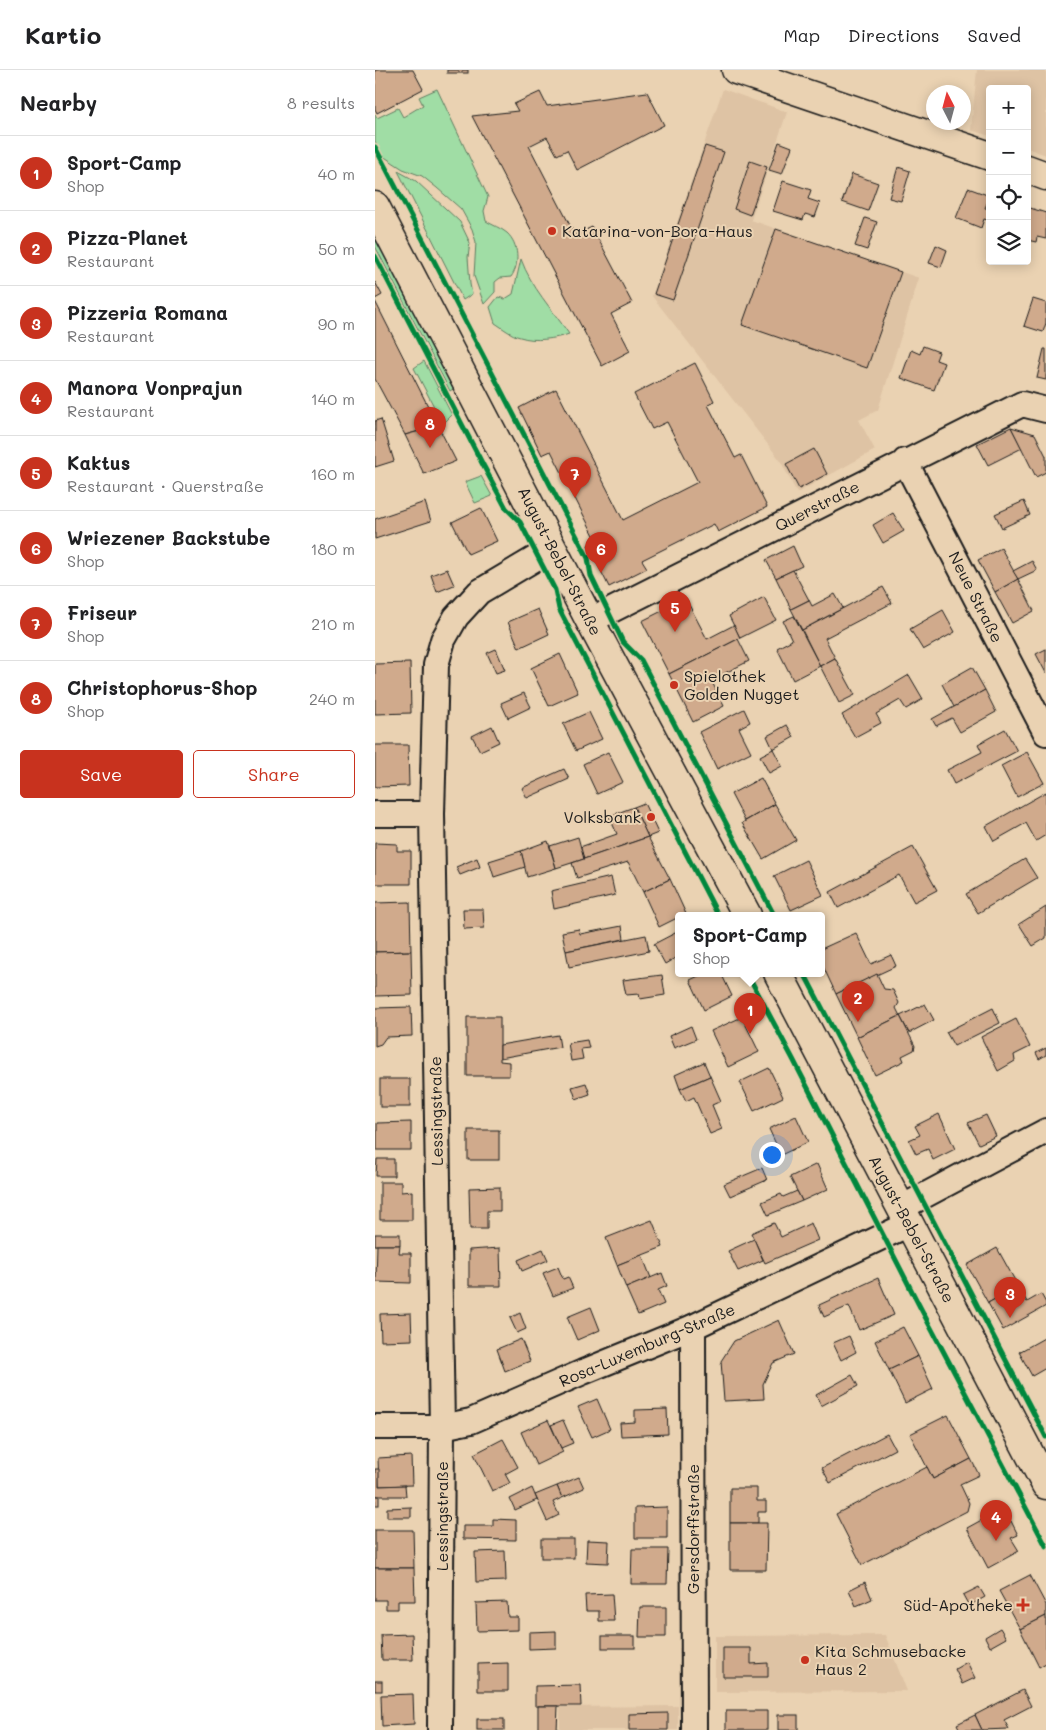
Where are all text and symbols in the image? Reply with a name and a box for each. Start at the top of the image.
text: Kartio [25,19,101,50]
text: Map [783,23,820,47]
text: Directions [848,23,940,47]
text: Saved [968,23,1021,47]
north arrow [926,85,971,130]
map controls [986,85,1031,265]
button: + [986,85,1031,130]
text: Nearby [20,89,97,116]
text: 8 results [287,92,355,113]
button: − [986,130,1031,175]
text: Sport-Camp [67,150,182,175]
text: 1 [32,163,40,184]
text: 40 m [318,163,355,184]
text: Shop [67,175,104,196]
button: locate [986,175,1031,220]
place label: Katarina-von-Bora-Haus [562,220,753,241]
button: layers [986,220,1031,265]
text: Pizza-Planet [67,225,188,250]
marker: Katarina-von-Bora-Haus [546,225,558,237]
text: 2 [32,238,40,259]
text: 50 m [318,238,355,259]
text: Restaurant [67,250,155,271]
text: Pizzeria Romana [67,300,228,325]
text: 3 [31,313,41,334]
text: 90 m [318,313,355,334]
text: Restaurant [67,325,155,346]
text: Manora Vonprajun [67,375,242,400]
text: 4 [31,388,41,409]
text: 140 m [311,388,355,409]
text: Restaurant [67,400,155,421]
pin: 8 [414,407,446,448]
text: Kaktus [67,450,130,475]
pin: 7 [559,457,591,498]
text: 5 [31,463,41,484]
text: 160 m [310,463,355,484]
text: Restaurant · Querstraße [67,475,264,496]
street label: Querstraße [771,475,863,536]
street label: August-Bebel-Straße [514,483,607,639]
text: Wriezener Backstube [67,525,270,550]
pin: 6 [585,532,617,573]
text: 6 [31,538,41,559]
text: 180 m [310,538,355,559]
street label: Neue Straße [944,548,1008,646]
text: Shop [67,550,104,571]
pin: 5 [659,591,691,632]
text: Friseur [67,600,137,625]
text: 7 [32,613,40,634]
text: 210 m [311,613,355,634]
text: Shop [67,625,104,646]
place label: Spielothek Golden Nugget [684,665,799,704]
text: Christophorus-Shop [67,675,257,700]
marker: Spielothek Golden Nugget [668,679,680,691]
text: 8 [31,688,41,709]
text: 240 m [309,688,355,709]
text: Shop [67,700,104,721]
button: Save [20,750,183,798]
button: Share [193,750,355,798]
place label: Volksbank [563,806,641,827]
marker: Volksbank [645,811,657,823]
popup [675,912,825,977]
text: Sport-Camp [693,922,807,947]
text: Shop [693,947,730,968]
pin: 2 [842,981,874,1022]
pin: 1 [734,993,766,1034]
street label: Lessingstraße [424,1056,447,1166]
your location [759,1142,785,1168]
street label: August-Bebel-Straße [865,1151,960,1306]
pin: 3 [994,1277,1026,1318]
street label: Rosa-Luxemburg-Straße [556,1298,738,1391]
street label: Lessingstraße [431,1461,452,1571]
street label: Gersdorffstraße [682,1464,703,1594]
pin: 4 [980,1500,1012,1541]
place label: Süd-Apotheke [904,1594,1013,1615]
marker: Süd-Apotheke [1017,1599,1029,1611]
place label: Kita Schmusebacke Haus 2 [815,1640,966,1679]
marker: Kita Schmusebacke Haus 2 [799,1654,811,1666]

